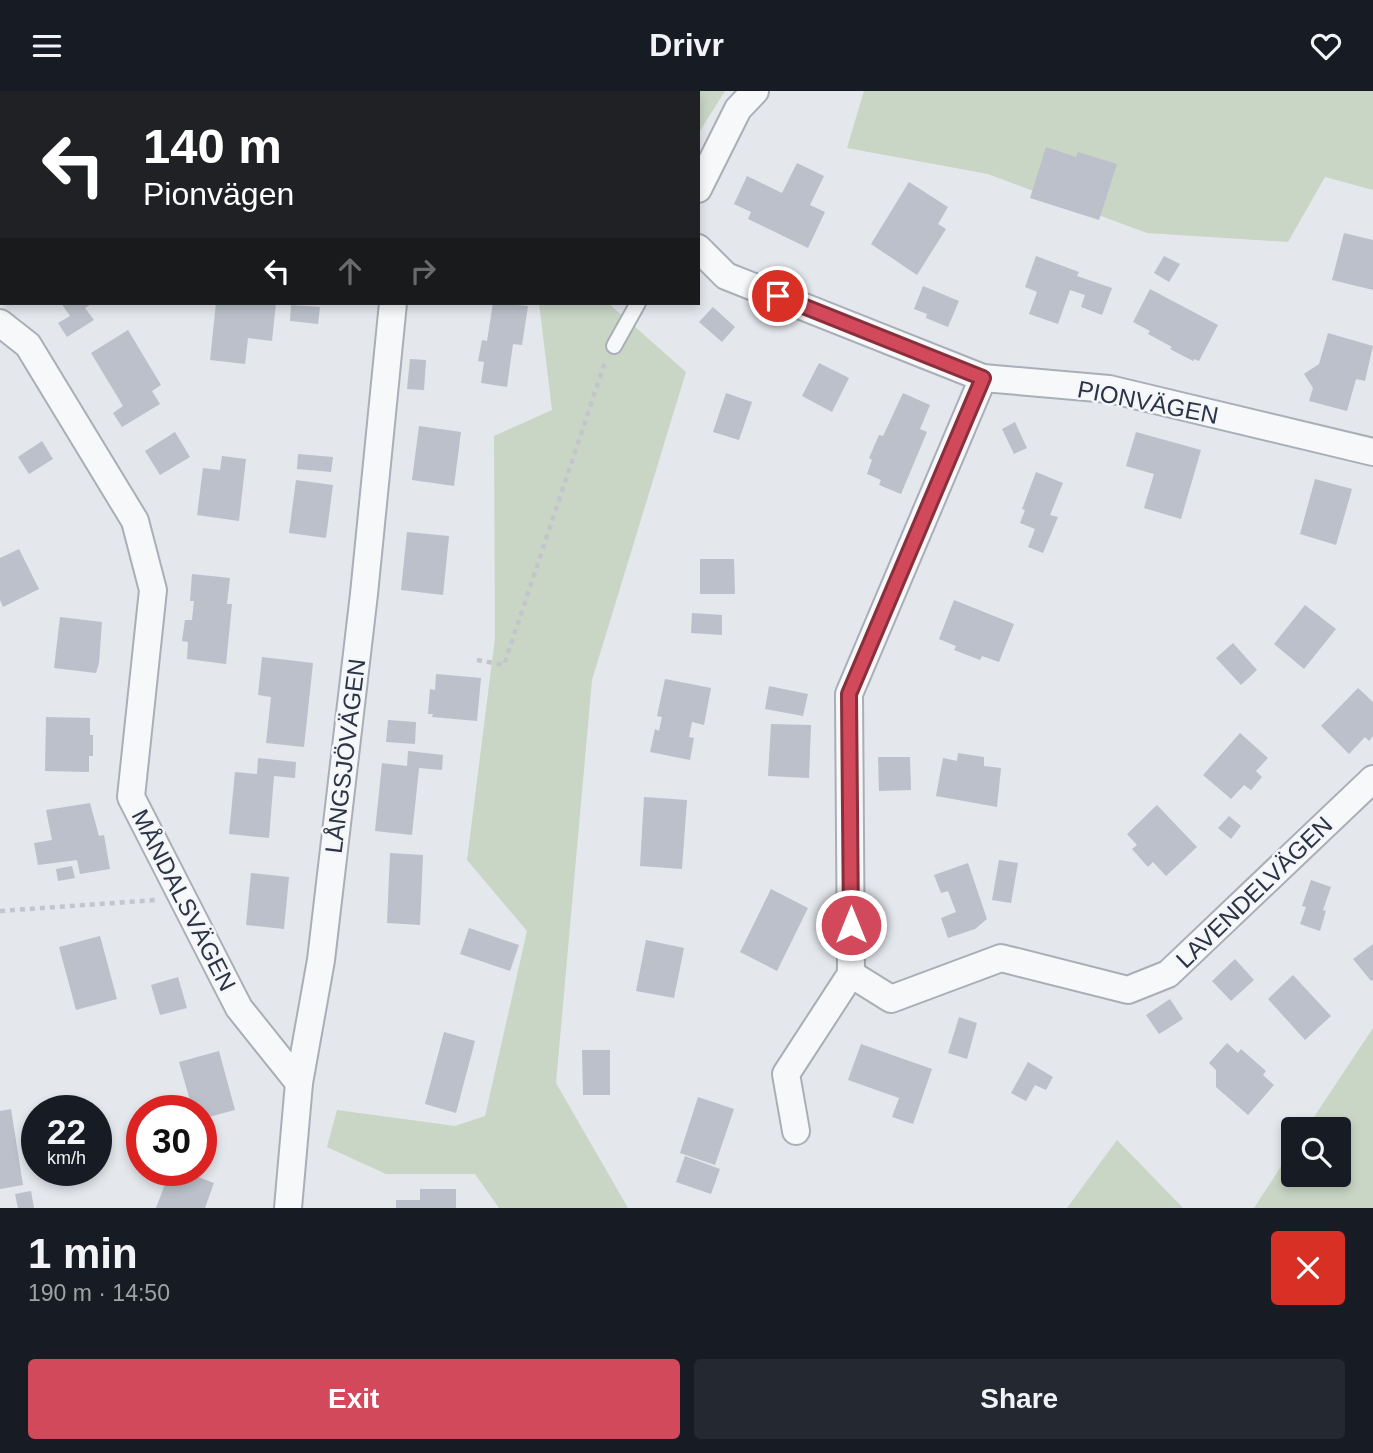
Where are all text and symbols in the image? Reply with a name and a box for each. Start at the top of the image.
icon: menu [28,27,66,65]
text: Drivr [649,27,724,63]
icon: heart [1307,27,1345,65]
icon: left [28,119,119,210]
text: 140 m [143,119,282,173]
text: Pionvägen [143,176,294,212]
icon: left [258,252,296,290]
icon: ahead [331,252,369,290]
icon: right [404,252,442,290]
pin [748,266,808,326]
icon: arrive [759,277,797,315]
street label: PIONVÄGEN [1075,375,1221,429]
street label: LÅNGSJÖVÄGEN [320,657,370,855]
street label: MÅNDALSVÄGEN [127,805,241,995]
street label: LAVENDELVÄGEN [1171,811,1337,973]
position arrow [814,888,888,962]
speed limit sign: 30 [126,1095,217,1186]
text: 22 [47,1112,86,1151]
map controls [1281,1117,1351,1187]
button: search [1281,1117,1351,1187]
text: km/h [47,1148,86,1168]
text: 1 min [28,1230,138,1277]
button: close [1271,1231,1345,1305]
text: 190 m · 14:50 [28,1280,170,1306]
button: Exit [28,1359,680,1439]
button: Share [694,1359,1345,1439]

